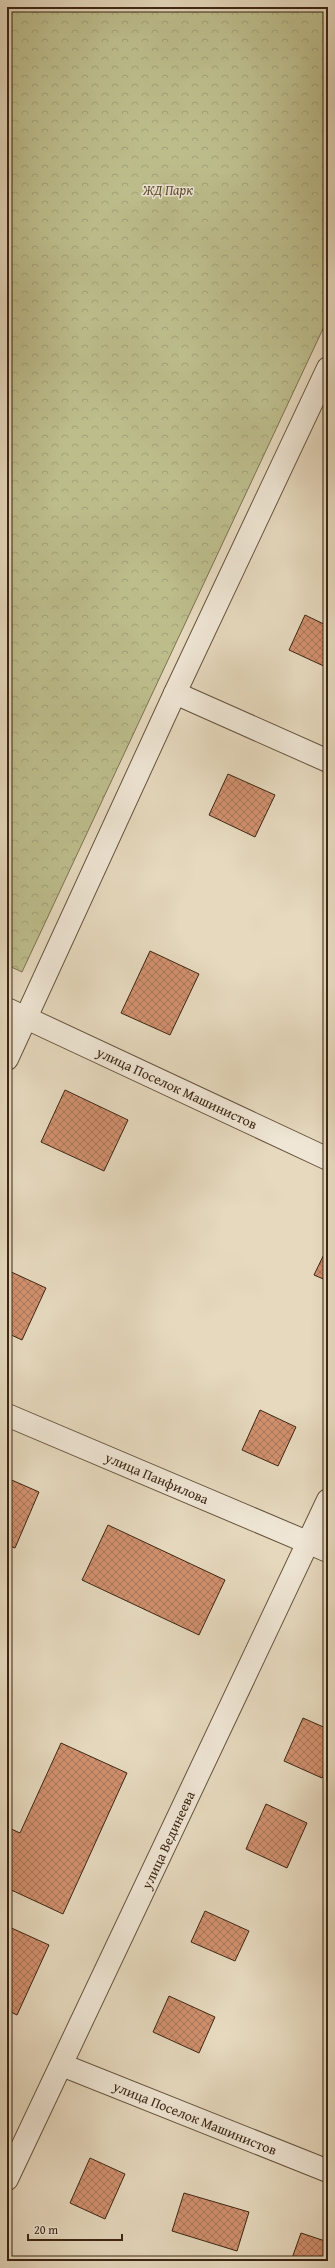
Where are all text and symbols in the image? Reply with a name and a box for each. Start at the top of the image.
park label: ЖД Парк [142,180,193,200]
street label: улица Поселок Машинистов [93,1042,261,1134]
street label: улица Панфилова [101,1447,212,1509]
street label: улица Вединеева [136,1787,200,1893]
street label: улица Поселок Машинистов [109,2076,280,2160]
scale bar [28,2216,122,2242]
text: 20 m [34,2221,58,2238]

